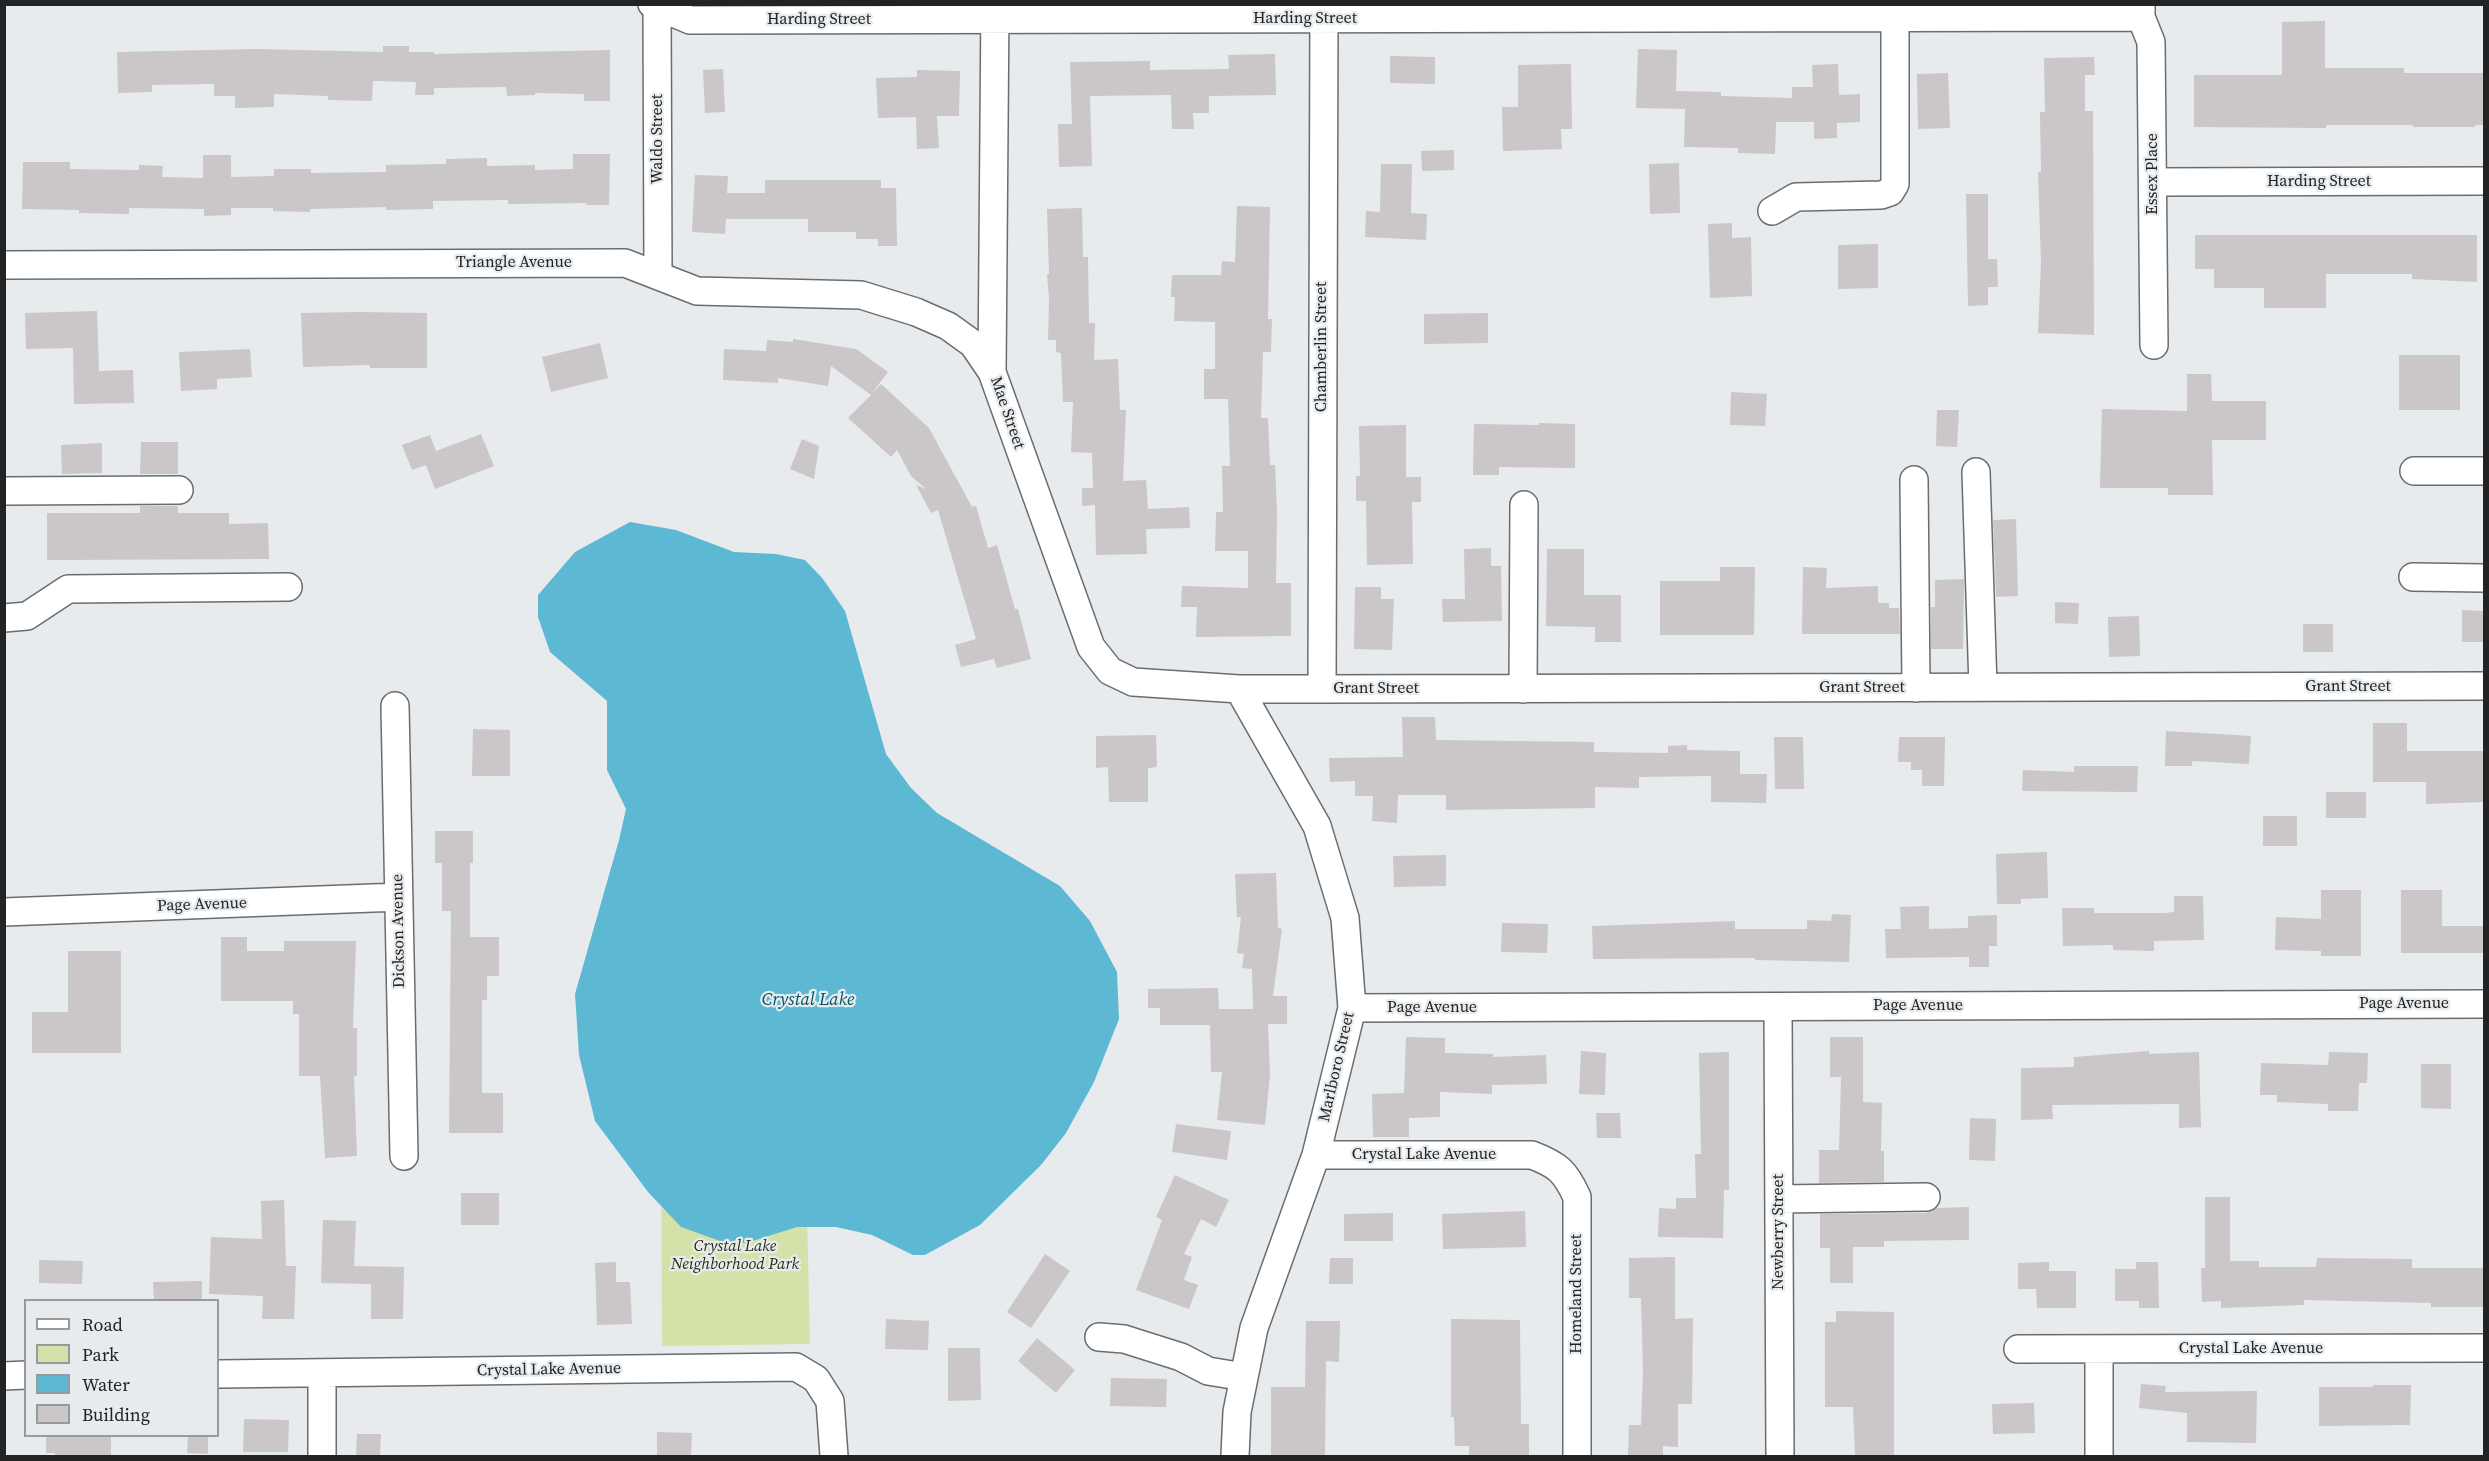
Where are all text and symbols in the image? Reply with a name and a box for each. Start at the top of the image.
street label: Harding Street [1253,9,1357,29]
street label: Harding Street [767,10,871,30]
street label: Waldo Street [648,94,668,184]
street label: Essex Place [2143,133,2163,215]
street label: Harding Street [2267,172,2371,192]
street label: Triangle Avenue [456,253,572,273]
street label: Chamberlin Street [1312,282,1332,412]
street label: Mae Street [986,374,1028,452]
street label: Grant Street [2305,677,2391,697]
street label: Grant Street [1819,678,1905,698]
street label: Grant Street [1333,679,1419,699]
street label: Dickson Avenue [388,874,410,988]
street label: Page Avenue [157,894,247,916]
water label: Crystal Lake [762,989,854,1011]
street label: Page Avenue [2359,994,2449,1014]
street label: Page Avenue [1873,996,1963,1016]
street label: Page Avenue [1387,998,1477,1018]
street label: Marlboro Street [1315,1010,1359,1124]
street label: Crystal Lake Avenue [1352,1145,1496,1165]
street label: Newberry Street [1769,1174,1789,1290]
street label: Homeland Street [1567,1234,1587,1354]
park label: Crystal Lake Neighborhood Park [671,1237,799,1275]
legend [24,1299,219,1437]
text: Road [82,1312,123,1337]
street label: Crystal Lake Avenue [2179,1339,2323,1359]
text: Park [82,1342,119,1367]
street label: Crystal Lake Avenue [477,1359,621,1381]
text: Water [82,1372,130,1397]
text: Building [82,1402,150,1427]

